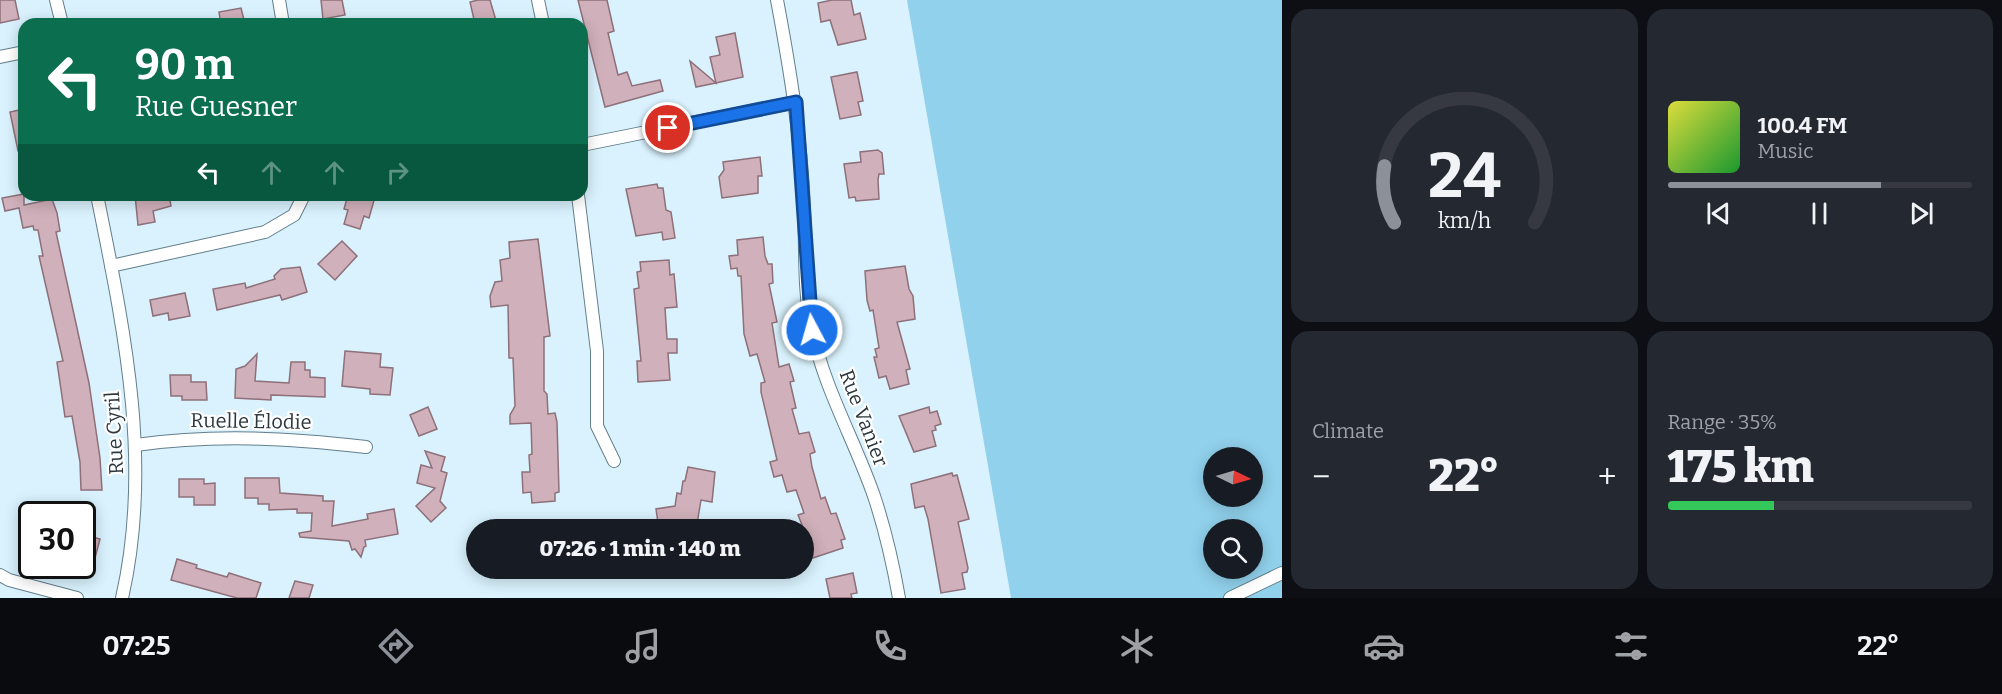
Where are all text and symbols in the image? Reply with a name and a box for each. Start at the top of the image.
text: 90 m [135,40,234,90]
icon: left [36,42,114,120]
text: Rue Guesner [135,91,297,123]
pin [642,102,693,153]
icon: arrive [651,111,684,144]
text: 100.4 FM [1758,112,1847,139]
text: 24 [1428,139,1501,214]
text: Music [1758,139,1814,163]
icon: left [192,156,225,189]
icon: ahead [255,156,288,189]
icon: ahead [318,156,351,189]
icon: right [381,156,414,189]
icon: previous [1702,197,1735,230]
icon: pause [1803,197,1836,230]
icon: next [1905,197,1938,230]
text: km/h [1438,208,1491,234]
position arrow [780,298,844,362]
street label: Rue Vanier [835,366,893,470]
street label: Rue Cyril [100,391,128,475]
street label: Ruelle Élodie [190,408,312,434]
text: Range · 35% [1668,410,1777,434]
text: Climate [1312,419,1384,443]
text: 175 km [1668,440,1814,494]
north arrow [1203,447,1263,507]
map controls [1203,447,1263,579]
text: 22° [1428,449,1500,503]
text: − [1312,457,1330,497]
text: + [1598,457,1617,497]
speed limit sign: 30 [18,501,96,579]
button: search [1203,519,1263,579]
text: 07:26 · 1 min · 140 m [540,535,740,562]
icon: directions [375,625,417,667]
icon: music [622,625,664,667]
icon: phone [869,625,911,667]
icon: climate [1116,625,1158,667]
icon: car [1363,625,1405,667]
icon: filters [1610,625,1652,667]
text: 07:25 [102,630,170,662]
text: 22° [1857,630,1900,662]

